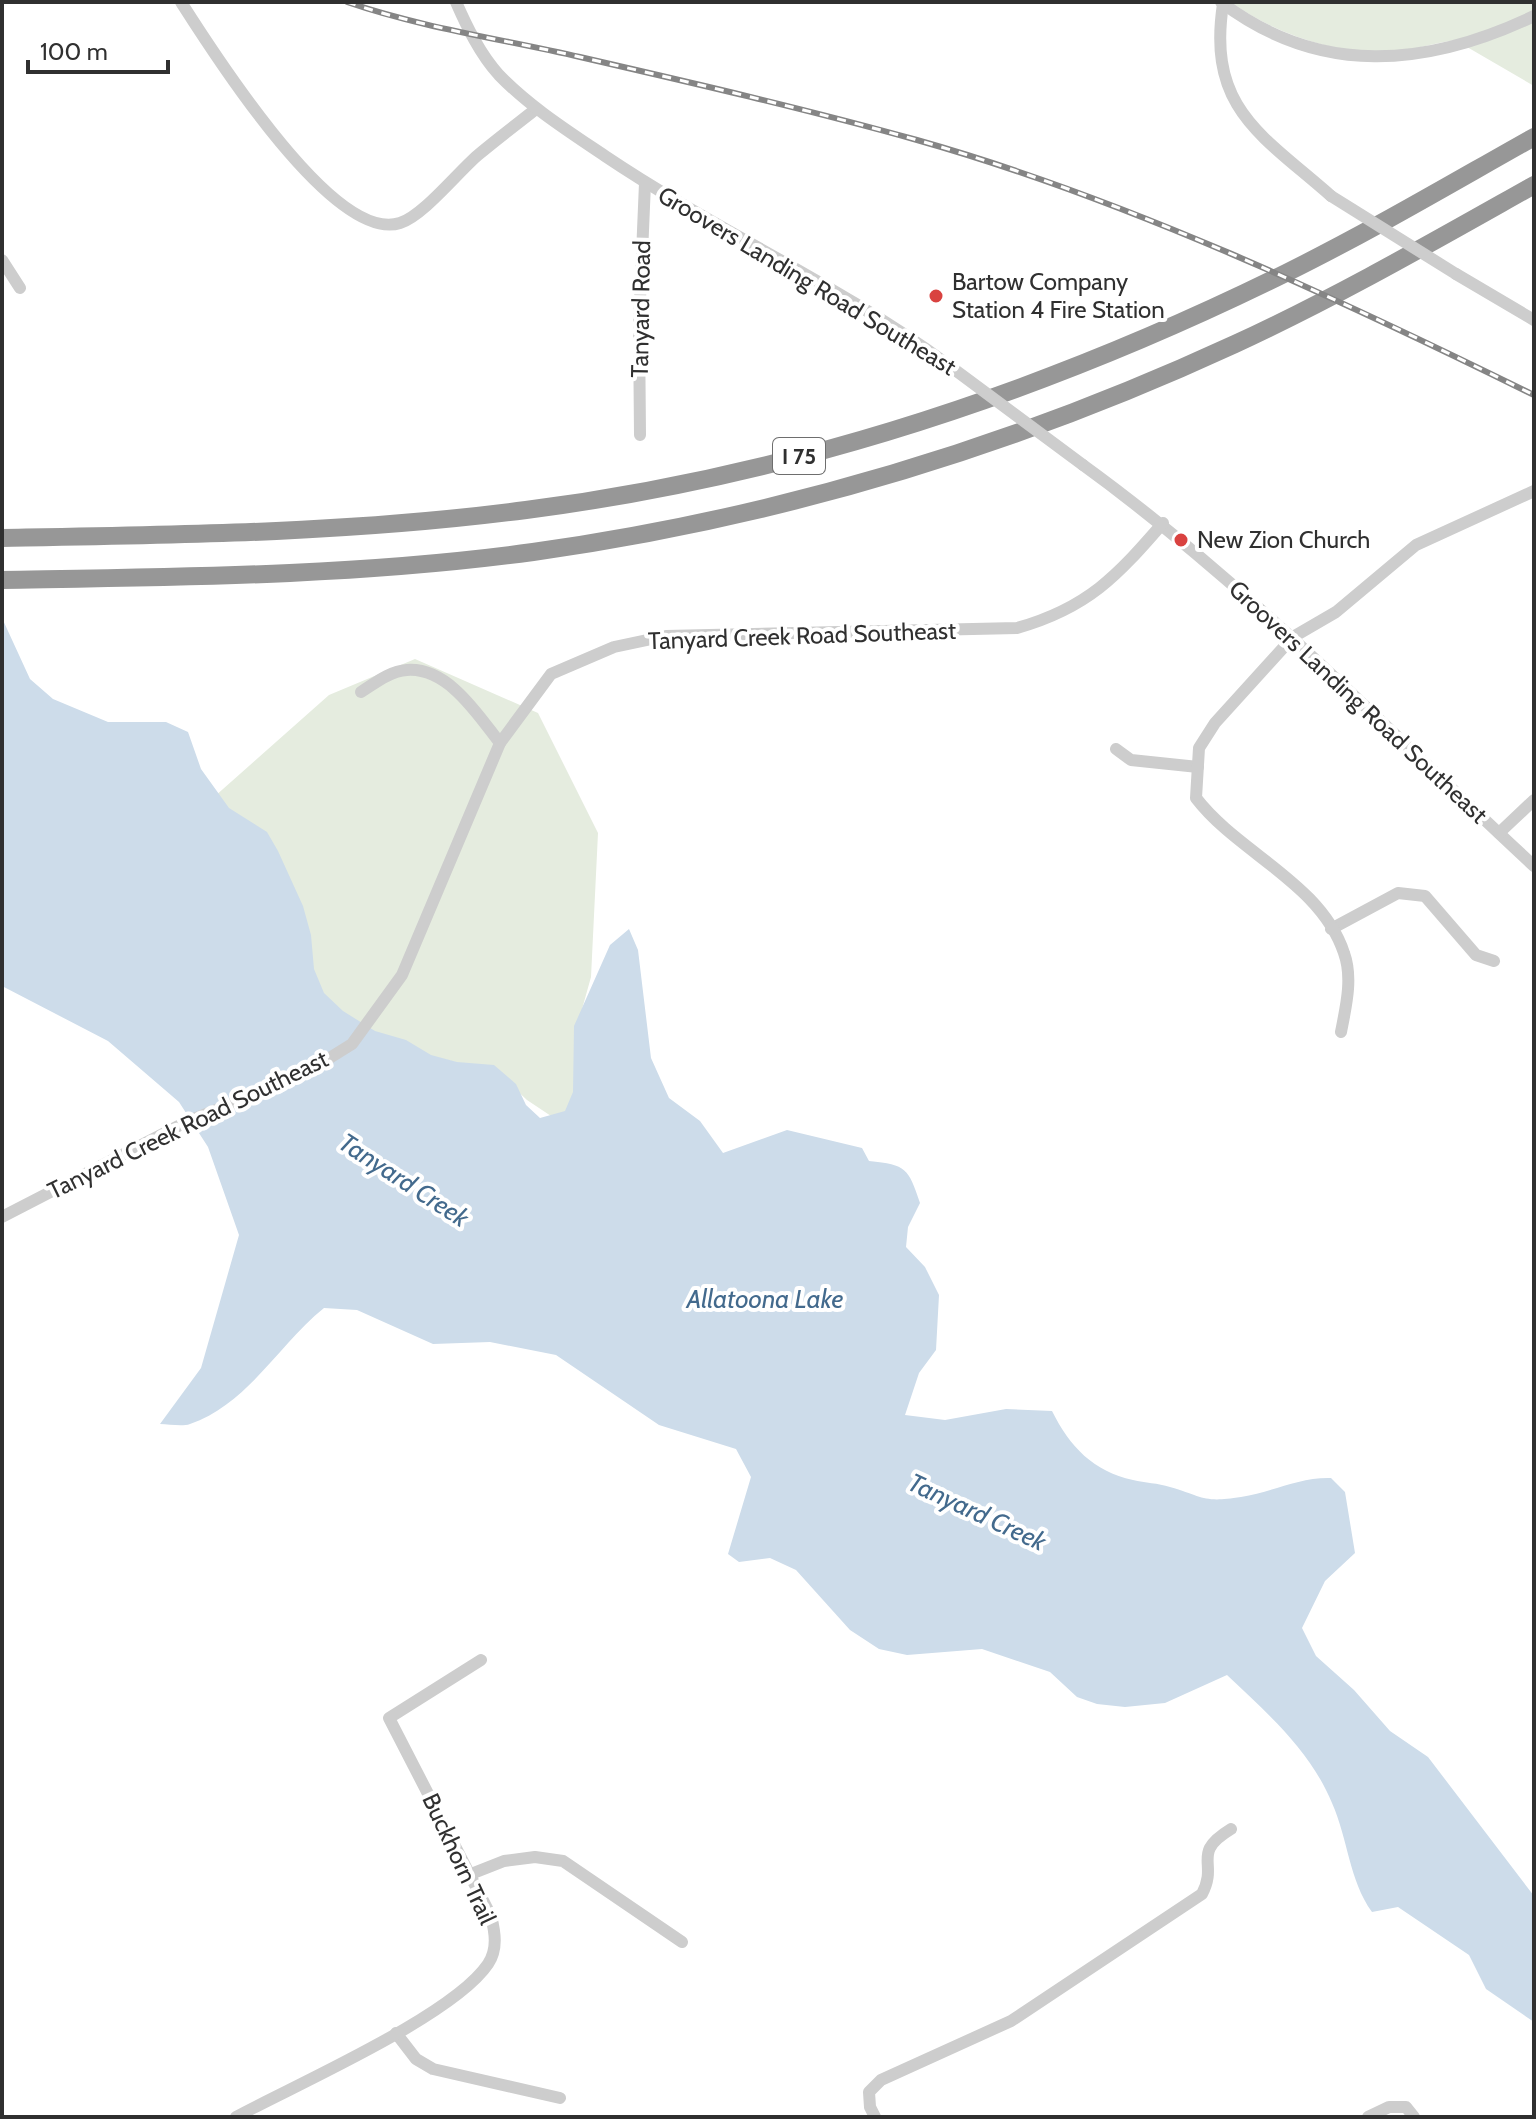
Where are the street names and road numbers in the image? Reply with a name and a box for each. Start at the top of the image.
street label: Groovers Landing Road Southeast [653,180,962,381]
street label: Tanyard Road [625,240,656,378]
road number: I 75 [773,438,825,474]
street label: Groovers Landing Road Southeast [1223,574,1493,829]
street label: Tanyard Creek Road Southeast [647,616,957,655]
street label: Tanyard Creek Road Southeast [43,1044,333,1205]
street label: Buckhorn Trail [416,1789,503,1929]

